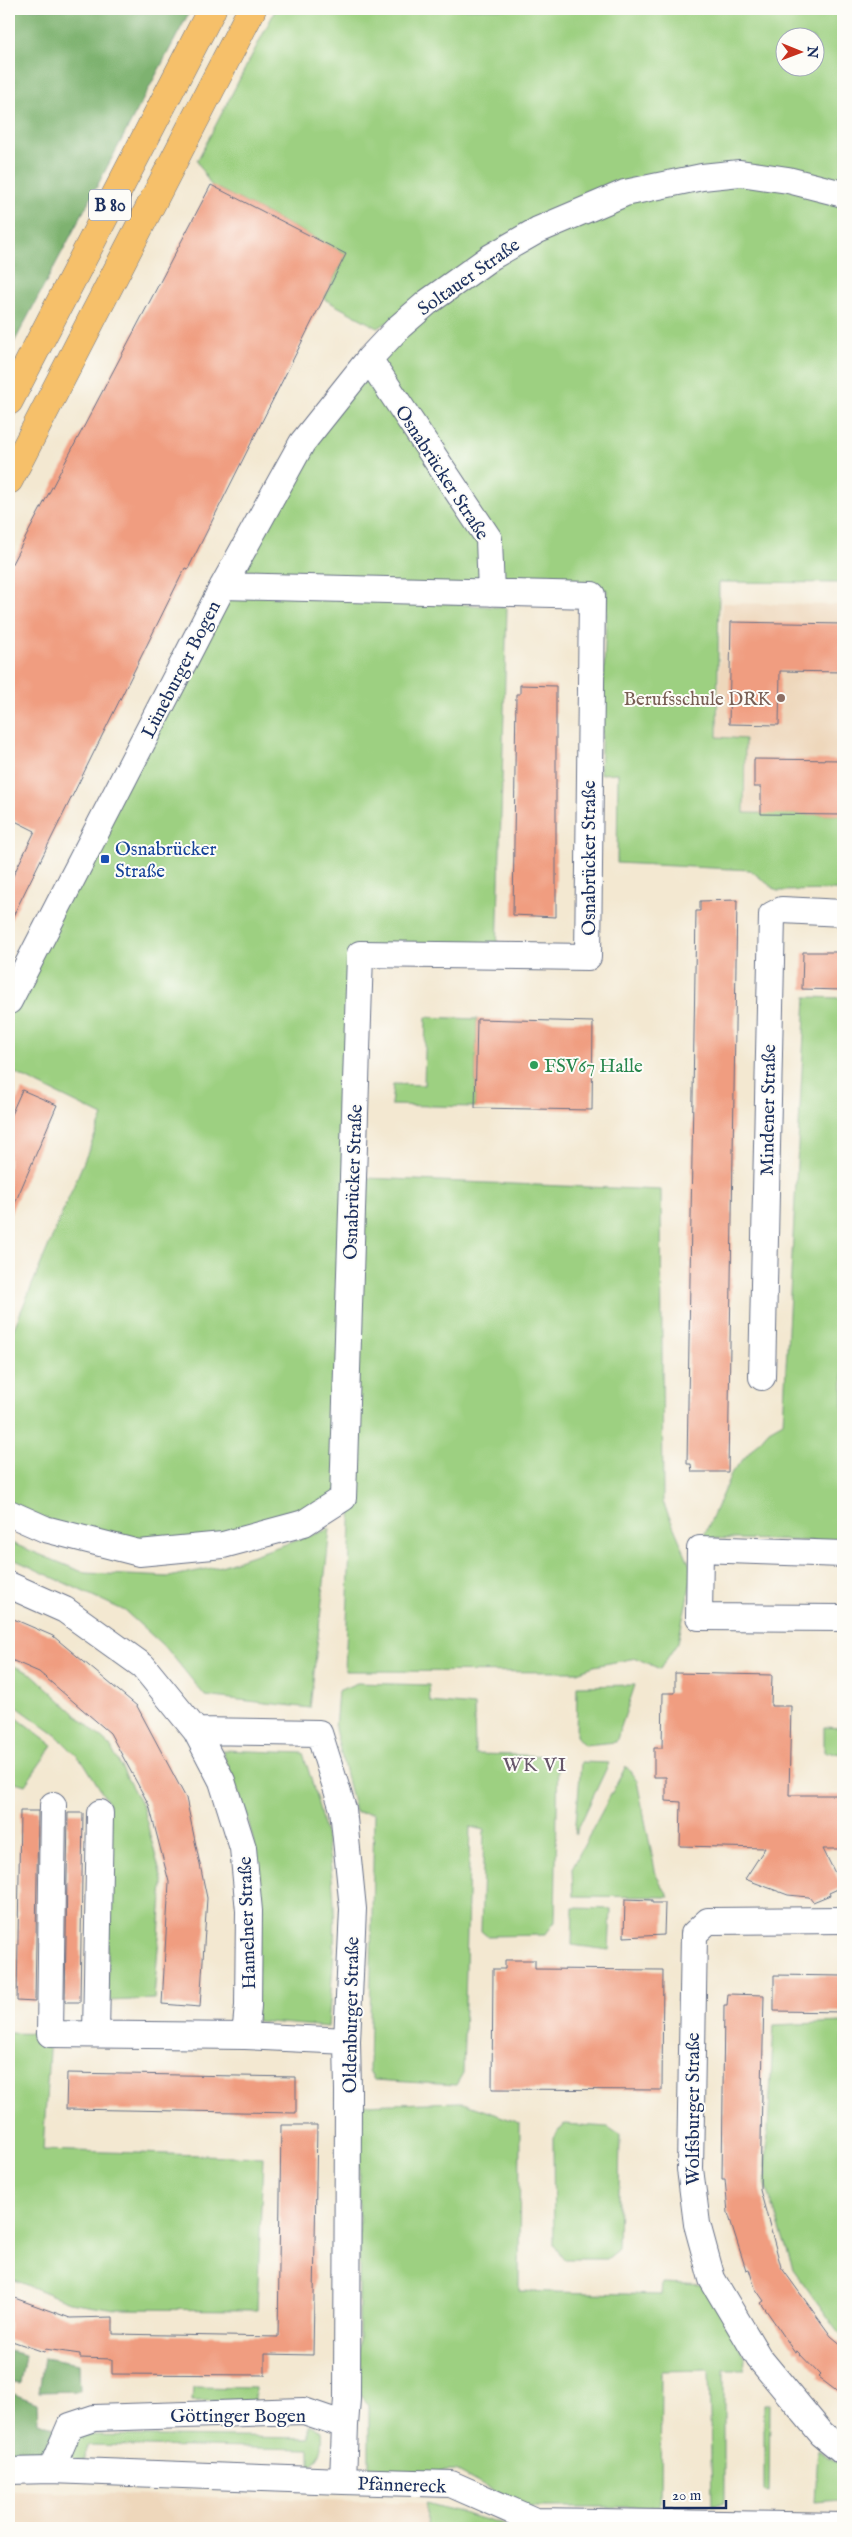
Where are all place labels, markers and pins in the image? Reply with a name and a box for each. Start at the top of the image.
place label: Berufsschule DRK [624,688,771,712]
marker: Berufsschule DRK [775,692,787,704]
place label: Osnabrücker Straße [115,838,217,884]
marker: Osnabrücker Straße [99,853,111,865]
place label: FSV67 Halle [544,1055,643,1079]
marker: FSV67 Halle [528,1059,540,1071]

